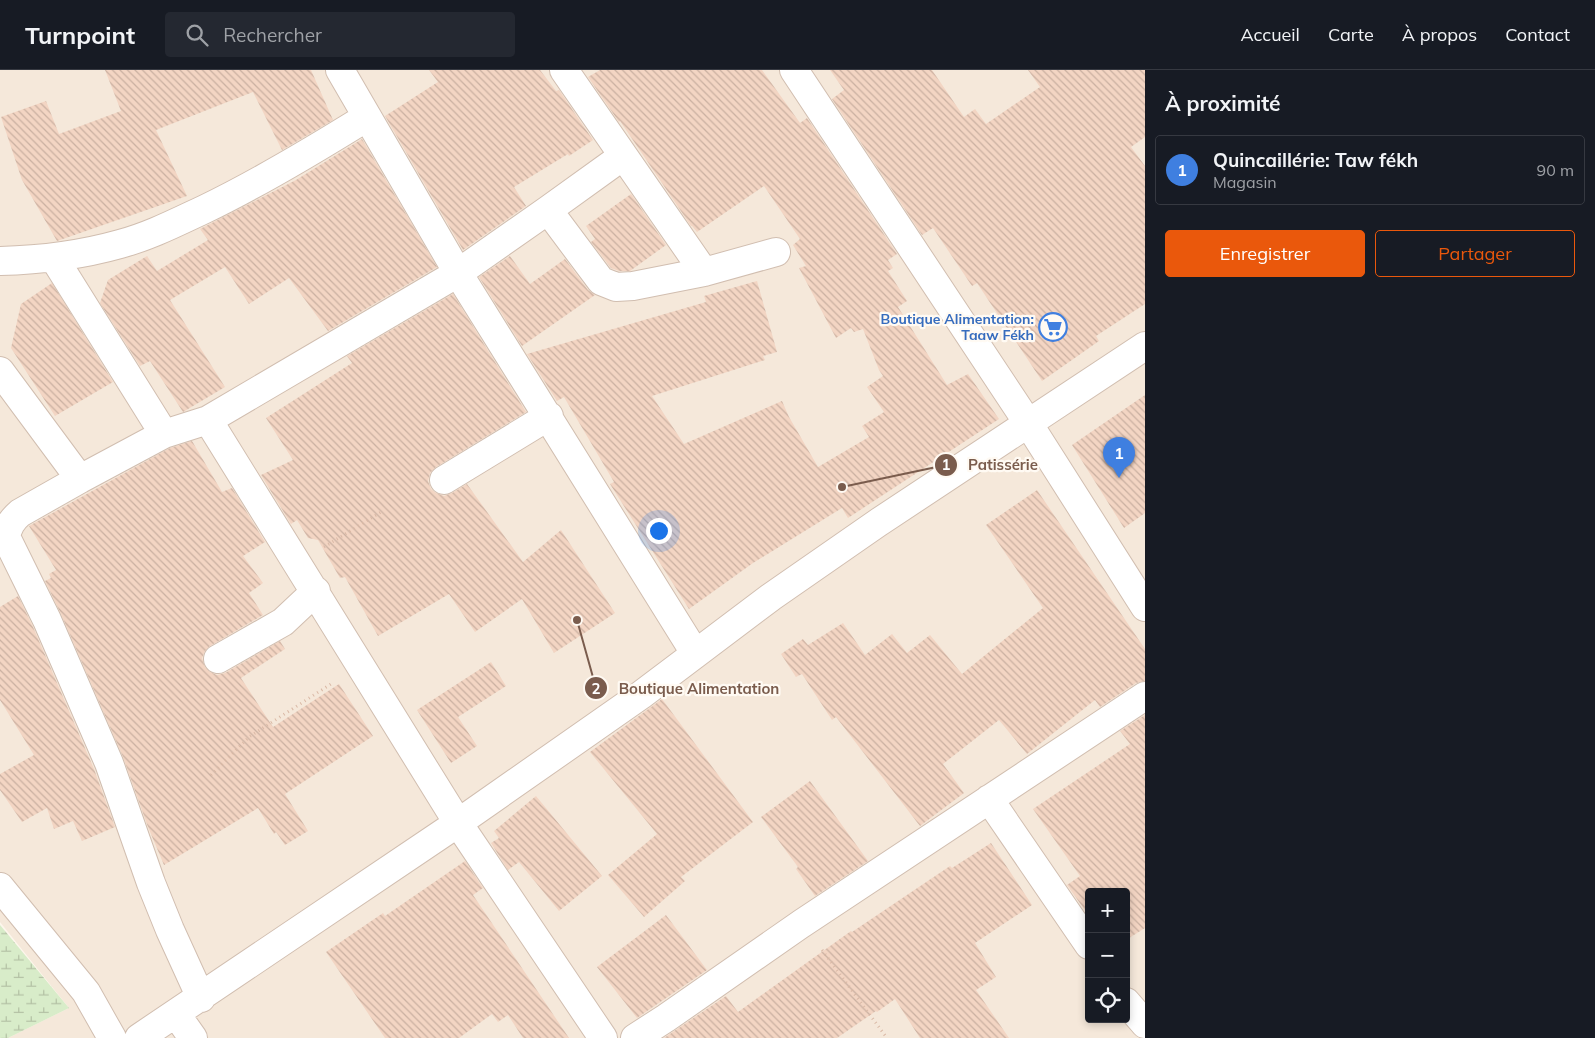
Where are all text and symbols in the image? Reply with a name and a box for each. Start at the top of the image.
search box [165,12,515,57]
text: Turnpoint [25,20,135,50]
icon: search [183,21,211,49]
text: Rechercher [223,23,322,47]
text: Accueil [1240,23,1300,46]
text: Carte [1328,23,1374,46]
text: À propos [1402,23,1477,46]
text: Contact [1505,23,1570,46]
text: À proximité [1165,90,1281,116]
text: Quincaillérie: Taw fékh [1213,148,1418,172]
text: 1 [1177,160,1187,180]
text: 90 m [1537,160,1574,180]
text: Magasin [1213,172,1277,192]
button: Enregistrer [1165,230,1365,277]
button: Partager [1375,230,1575,277]
place label: Boutique Alimentation: Taaw Fékh [881,310,1034,344]
supermarket icon: Boutique Alimentation: Taaw Fékh [1038,312,1068,342]
pin: 1 [1103,437,1135,478]
callout: Patissérie [934,450,1048,480]
text: 1 [941,455,951,474]
text: Patissérie [968,455,1038,474]
your location [646,518,672,544]
callout: Boutique Alimentation [584,673,790,703]
text: 2 [591,679,601,698]
text: Boutique Alimentation [619,679,779,698]
map controls [1085,888,1130,1023]
button: + [1085,888,1130,933]
button: − [1085,933,1130,978]
button: locate [1085,978,1130,1023]

